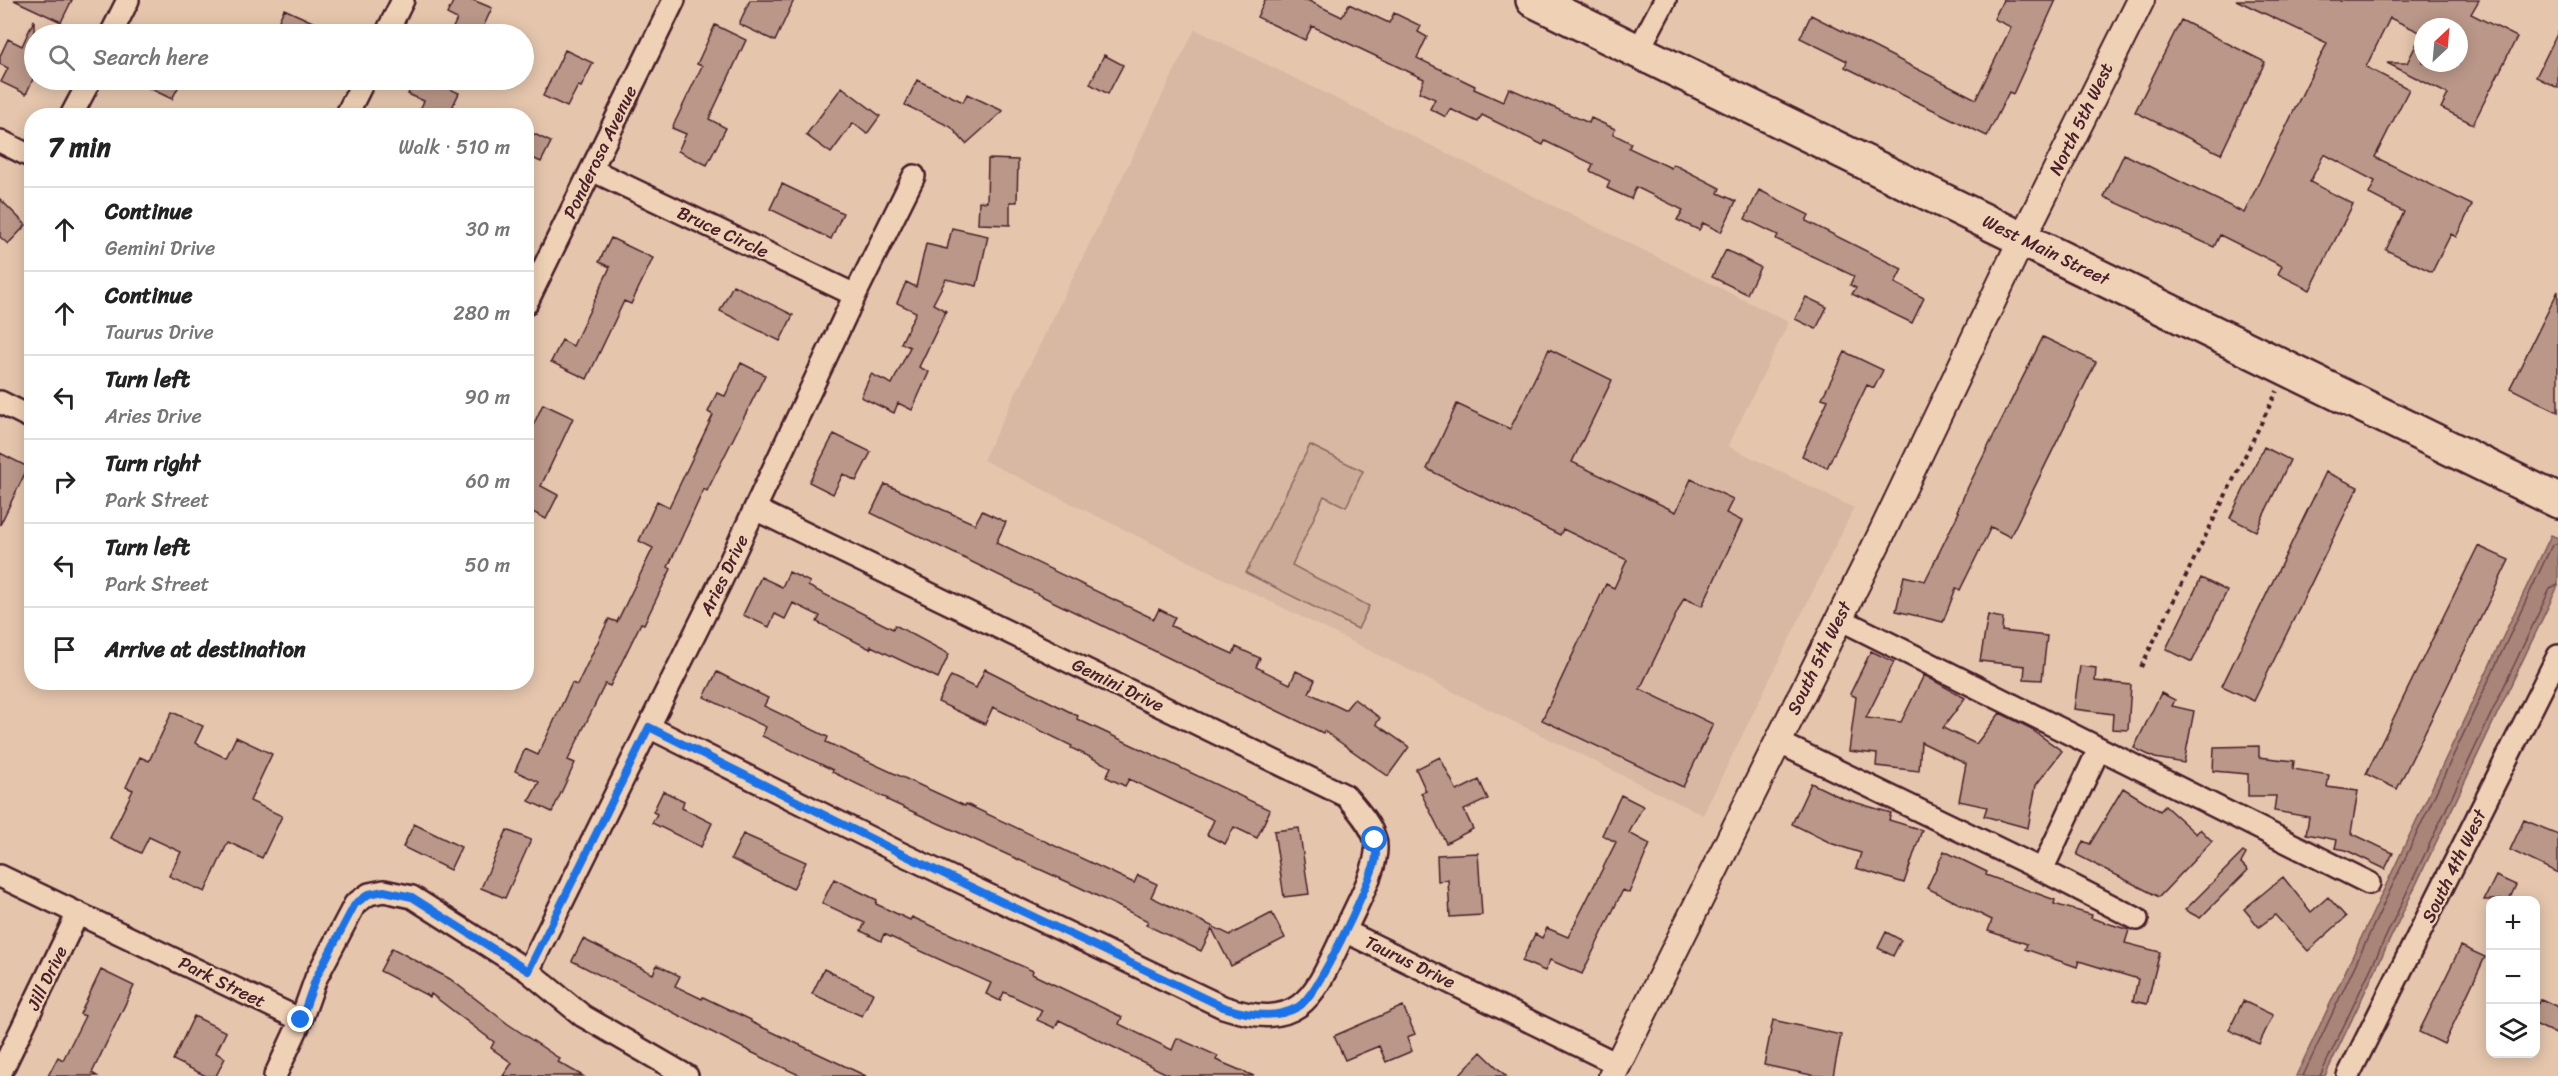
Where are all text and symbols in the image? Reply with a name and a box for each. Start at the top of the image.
north arrow [2414,18,2468,72]
search box [24,24,534,90]
text: Search here [93,38,209,77]
icon: search [45,41,78,74]
street label: North 5th West [2040,57,2122,181]
street label: Ponderosa Avenue [554,80,646,224]
text: 7 min [48,124,111,170]
text: Walk · 510 m [398,130,510,165]
text: Continue [105,192,193,231]
street label: Bruce Circle [672,197,774,267]
street label: West Main Street [1977,205,2116,295]
text: 30 m [466,212,510,247]
icon: ahead [48,213,81,246]
text: Gemini Drive [105,231,215,266]
text: Continue [105,276,193,315]
text: 280 m [453,296,510,331]
icon: ahead [48,297,81,330]
text: Taurus Drive [105,315,214,350]
text: Turn left [105,360,190,399]
text: 90 m [465,380,510,415]
icon: left [48,381,81,414]
text: Aries Drive [105,399,202,434]
text: Turn right [105,444,200,483]
text: 60 m [465,464,510,499]
icon: right [48,465,81,498]
text: Park Street [105,483,209,518]
text: Turn left [105,528,190,567]
street label: Aries Drive [690,529,757,622]
text: 50 m [465,548,510,583]
icon: left [48,549,81,582]
text: Park Street [105,567,209,602]
street label: South 5th West [1778,595,1861,720]
text: Arrive at destination [105,630,306,669]
icon: arrive [48,633,81,666]
street label: Gemini Drive [1066,649,1170,721]
street label: South 4th West [2413,803,2496,928]
route start [1361,826,1387,852]
map controls [2486,896,2540,1058]
button: + [2486,896,2540,950]
street label: Taurus Drive [1359,926,1461,998]
street label: Jill Drive [17,940,77,1017]
street label: Park Street [173,947,271,1017]
button: − [2486,950,2540,1004]
button: layers [2486,1004,2540,1058]
route end [287,1006,313,1032]

